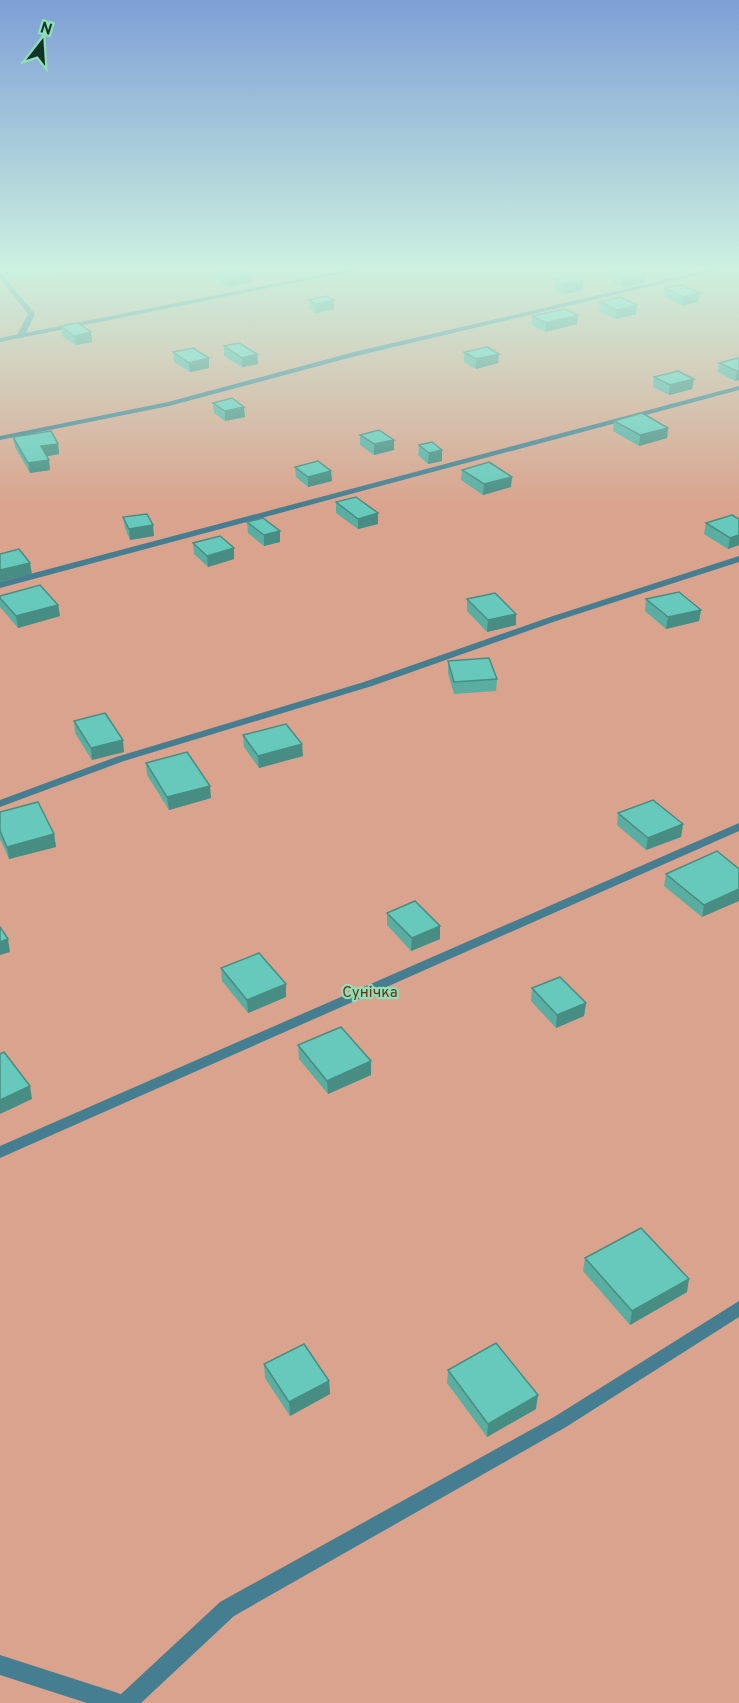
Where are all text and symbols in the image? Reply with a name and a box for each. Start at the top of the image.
north arrow [12,12,72,72]
text: N [37,18,54,41]
park label: Сунічка [342,984,398,1003]

